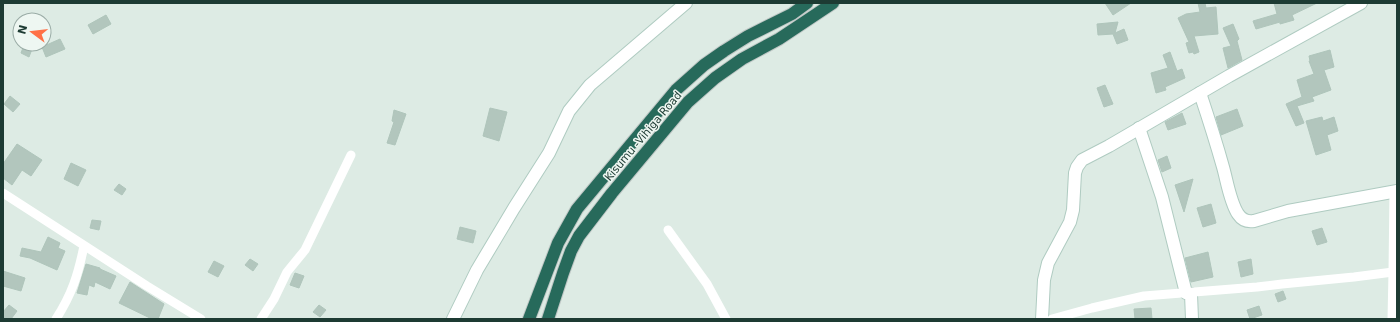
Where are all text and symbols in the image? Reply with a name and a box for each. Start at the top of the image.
north arrow [12,12,52,52]
text: N [15,23,30,36]
street label: Kisumu -Vihiga Road [602,89,685,184]

